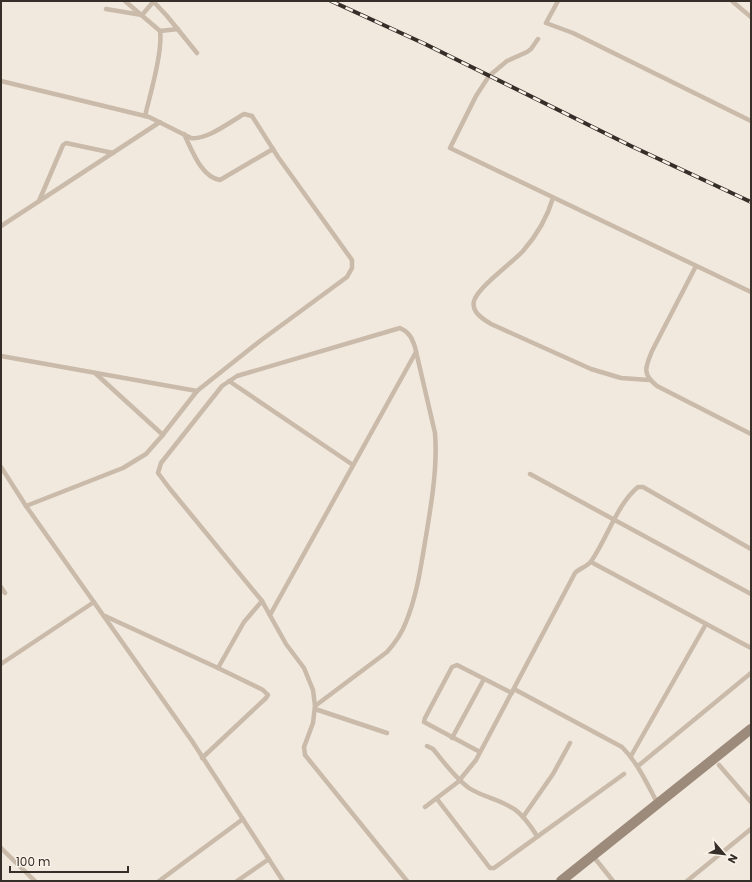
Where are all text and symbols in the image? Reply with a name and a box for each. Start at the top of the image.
north arrow [704,834,744,874]
scale bar [10,848,128,874]
text: N [724,851,742,866]
text: 100 m [16,853,50,870]

